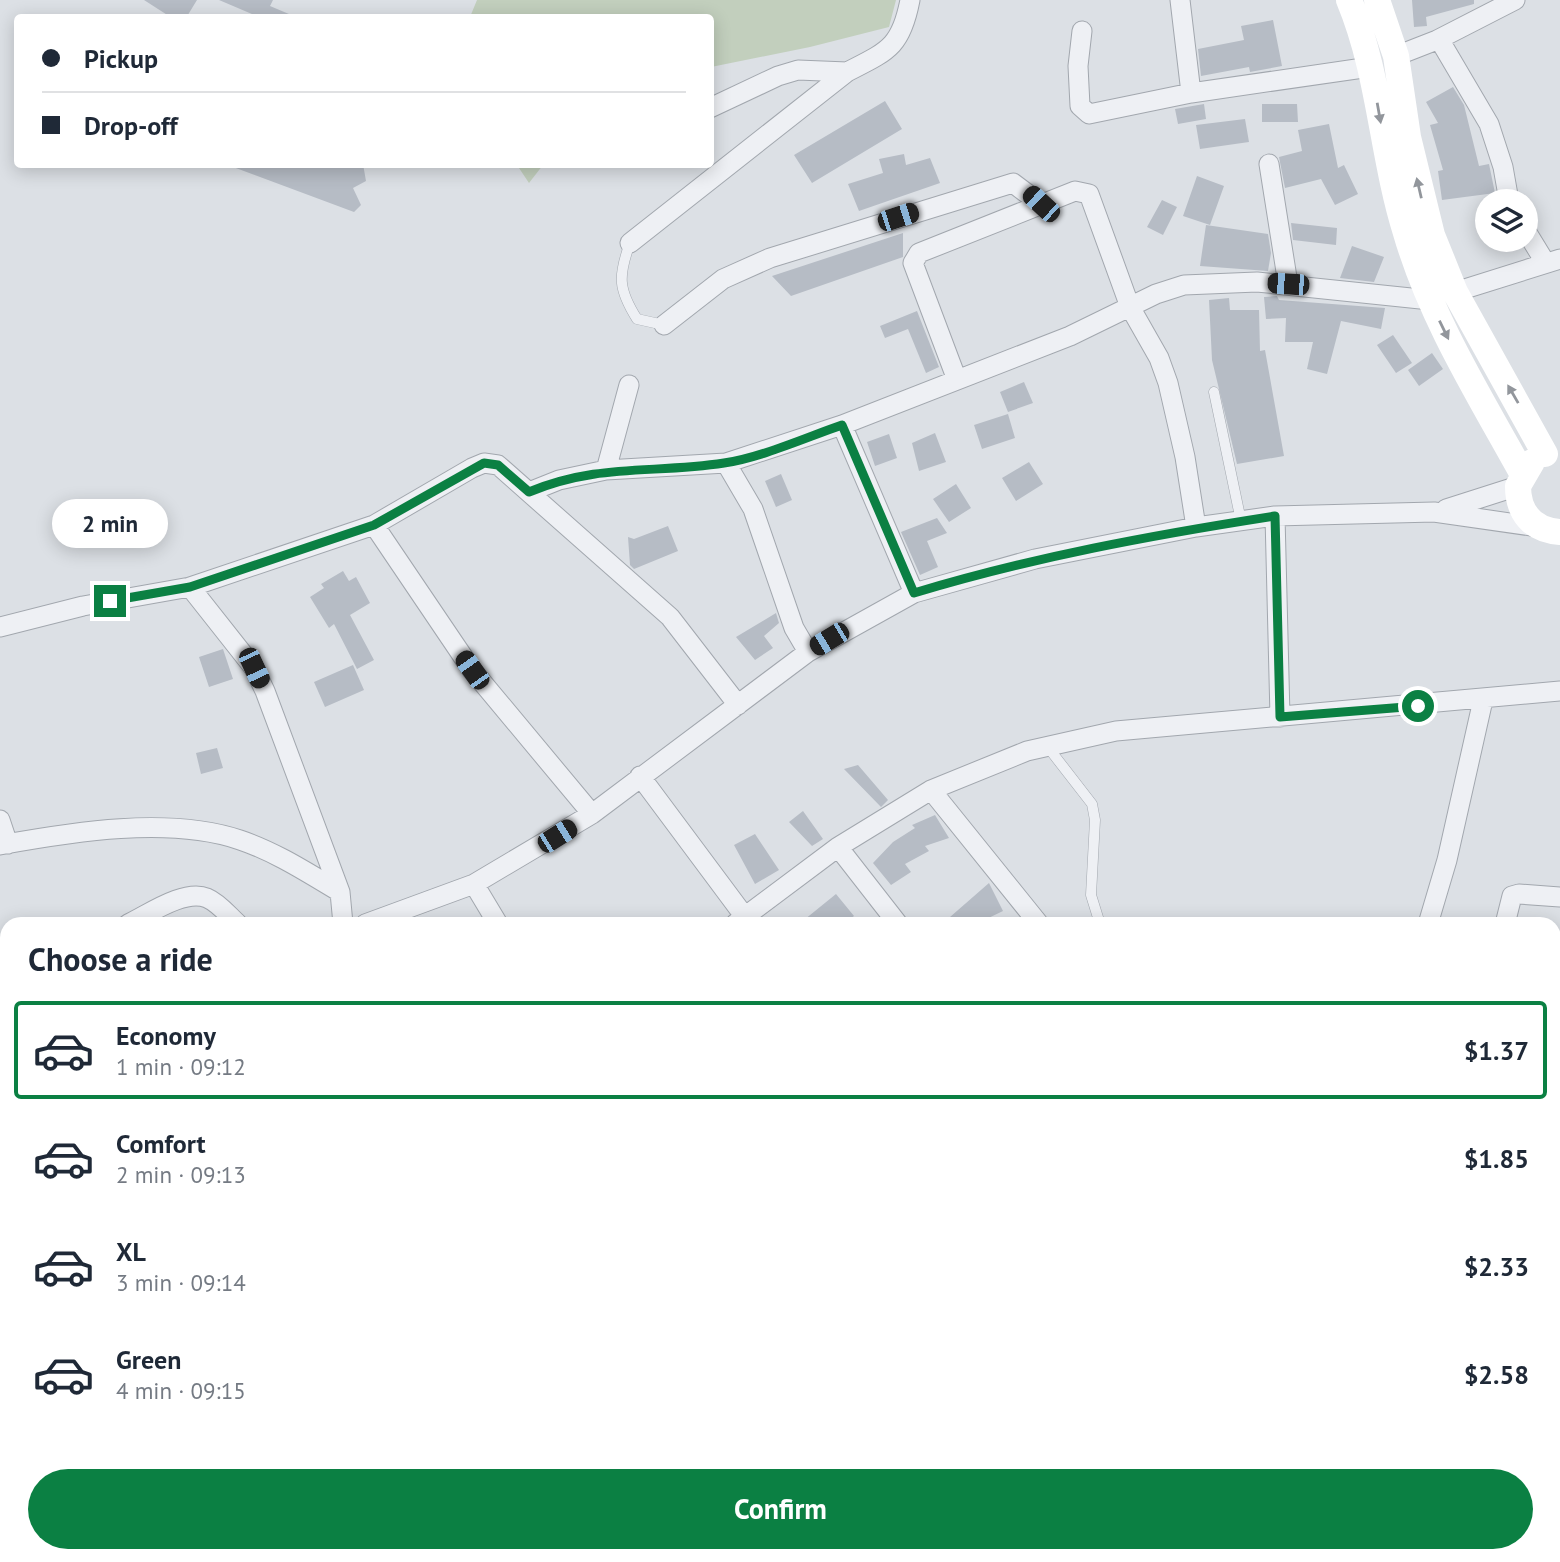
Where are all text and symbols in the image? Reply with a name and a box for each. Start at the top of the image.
text: Pickup [84,42,158,75]
one-way arrow [1374,102,1385,124]
text: Drop-off [84,109,178,142]
one-way arrow [1413,177,1424,199]
car [1019,182,1064,226]
map controls [1475,189,1538,252]
button: layers [1475,189,1538,252]
car [875,201,922,233]
car [1267,272,1310,296]
one-way arrow [1438,320,1450,340]
one-way arrow [1507,384,1519,404]
callout: 2 min [52,500,168,548]
text: 2 min [82,509,138,538]
route end [94,585,126,617]
car [806,619,853,659]
car [236,645,273,691]
car [452,647,493,693]
route start [1402,690,1434,722]
car [534,816,581,856]
text: Choose a ride [28,938,213,980]
icon: car [32,1019,95,1082]
text: Economy [116,1019,216,1052]
text: $1.37 [1464,1034,1529,1067]
text: 1 min · 09:12 [116,1052,246,1081]
icon: car [32,1127,95,1190]
text: Comfort [116,1127,206,1160]
text: $1.85 [1464,1142,1529,1175]
text: 2 min · 09:13 [116,1160,246,1189]
icon: car [32,1235,95,1298]
text: XL [116,1235,146,1268]
text: $2.33 [1464,1250,1529,1283]
text: 3 min · 09:14 [116,1268,246,1297]
icon: car [32,1343,95,1406]
text: Green [116,1343,181,1376]
text: $2.58 [1464,1358,1529,1391]
text: 4 min · 09:15 [116,1376,246,1405]
button: Confirm [28,1469,1533,1549]

